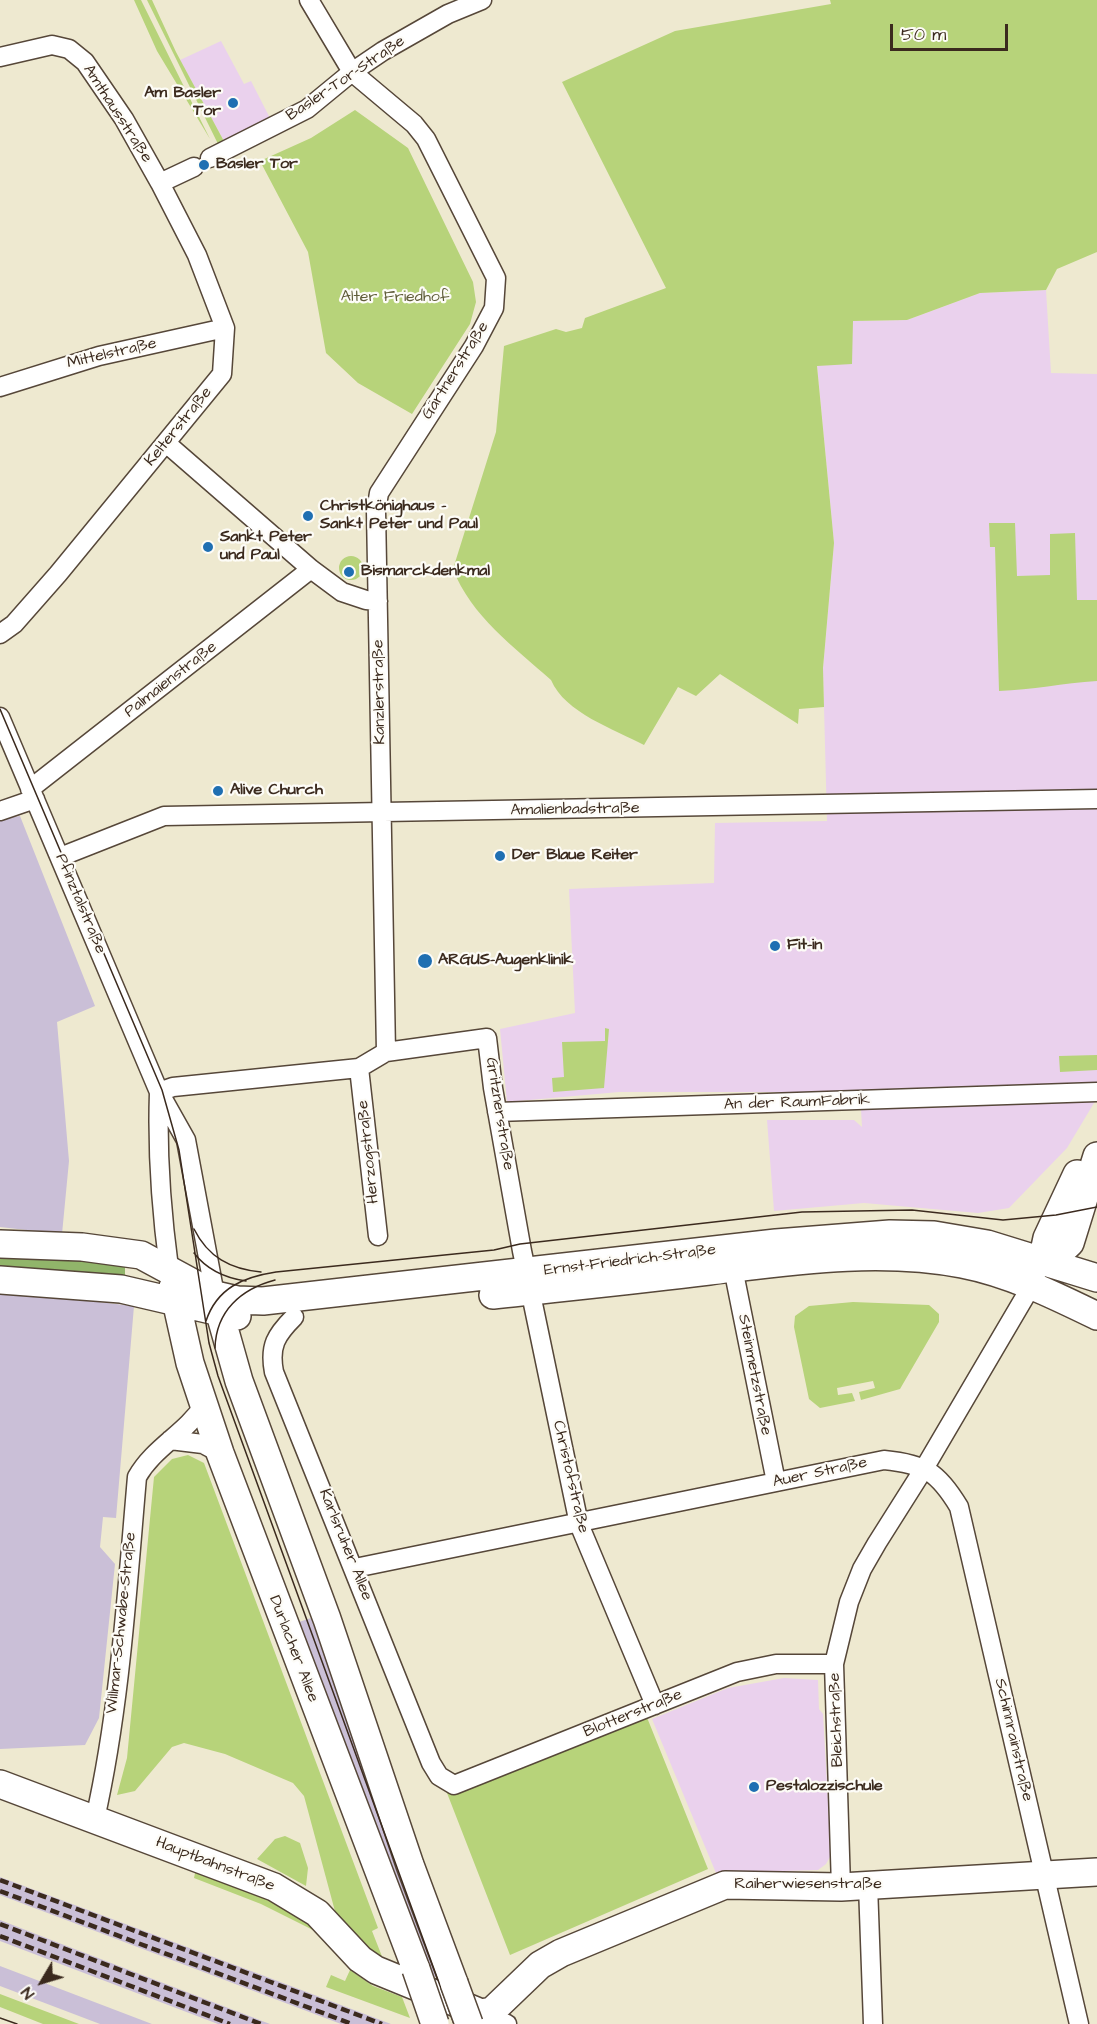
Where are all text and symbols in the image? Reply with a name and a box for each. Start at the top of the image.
scale bar [893,12,1012,50]
text: 50 m [901,22,946,47]
street label: Basler-Tor-Straße [283,32,409,126]
street label: Amthausstraße [78,61,156,167]
place label: Am Basler Tor [144,84,221,122]
marker: Am Basler Tor [226,96,240,110]
place label: Basler Tor [216,155,298,175]
marker: Basler Tor [197,158,211,172]
park label: Alter Friedhof [341,288,449,308]
street label: Gärtnerstraße [418,319,494,423]
street label: Mittelstraße [65,334,159,374]
street label: Kelterstraße [141,384,217,470]
place label: Christkönighaus - Sankt Peter und Paul [320,497,478,535]
marker: Christkönighaus - Sankt Peter und Paul [301,509,315,523]
place label: Sankt Peter und Paul [220,528,312,566]
marker: Sankt Peter und Paul [201,540,215,554]
place label: Bismarckdenkmal [361,562,490,582]
marker: Bismarckdenkmal [342,565,356,579]
street label: Palmaienstraße [121,638,221,722]
street label: Kanzlerstraße [369,639,391,745]
place label: Alive Church [230,781,323,801]
marker: Alive Church [211,784,225,798]
street label: Amalienbadstraße [510,799,640,821]
place label: Der Blaue Reiter [512,846,638,866]
marker: Der Blaue Reiter [493,849,507,863]
street label: Pfinztalstraße [50,851,110,957]
place label: Fit-in [787,936,822,956]
marker: Fit-in [768,939,782,953]
place label: ARGUS-Augenklinik [438,951,573,971]
marker: ARGUS-Augenklinik [416,952,434,970]
street label: Gritznerstraße [481,1056,517,1172]
street label: An der RaumFabrik [724,1091,870,1115]
street label: Herzogstraße [354,1099,384,1205]
street label: Ernst-Friedrich-Straße [543,1241,717,1281]
street label: Steinmetzstraße [733,1313,775,1437]
street label: Christofstraße [548,1419,592,1535]
street label: Auer Straße [771,1454,869,1492]
street label: Karlsruher Allee [314,1486,376,1604]
street label: Willmar-Schwabe-Straße [103,1531,141,1715]
street label: Durlacher Allee [264,1593,322,1705]
street label: Bleichstraße [826,1672,848,1768]
street label: Schinnrainstraße [990,1677,1036,1803]
street label: Blotterstraße [581,1685,685,1743]
place label: Pestalozzischule [766,1777,883,1797]
marker: Pestalozzischule [747,1780,761,1794]
street label: Hauptbahnstraße [153,1833,277,1897]
street label: Raiherwiesenstraße [734,1875,882,1895]
north arrow [12,1952,72,2012]
text: N [16,1982,40,2004]

